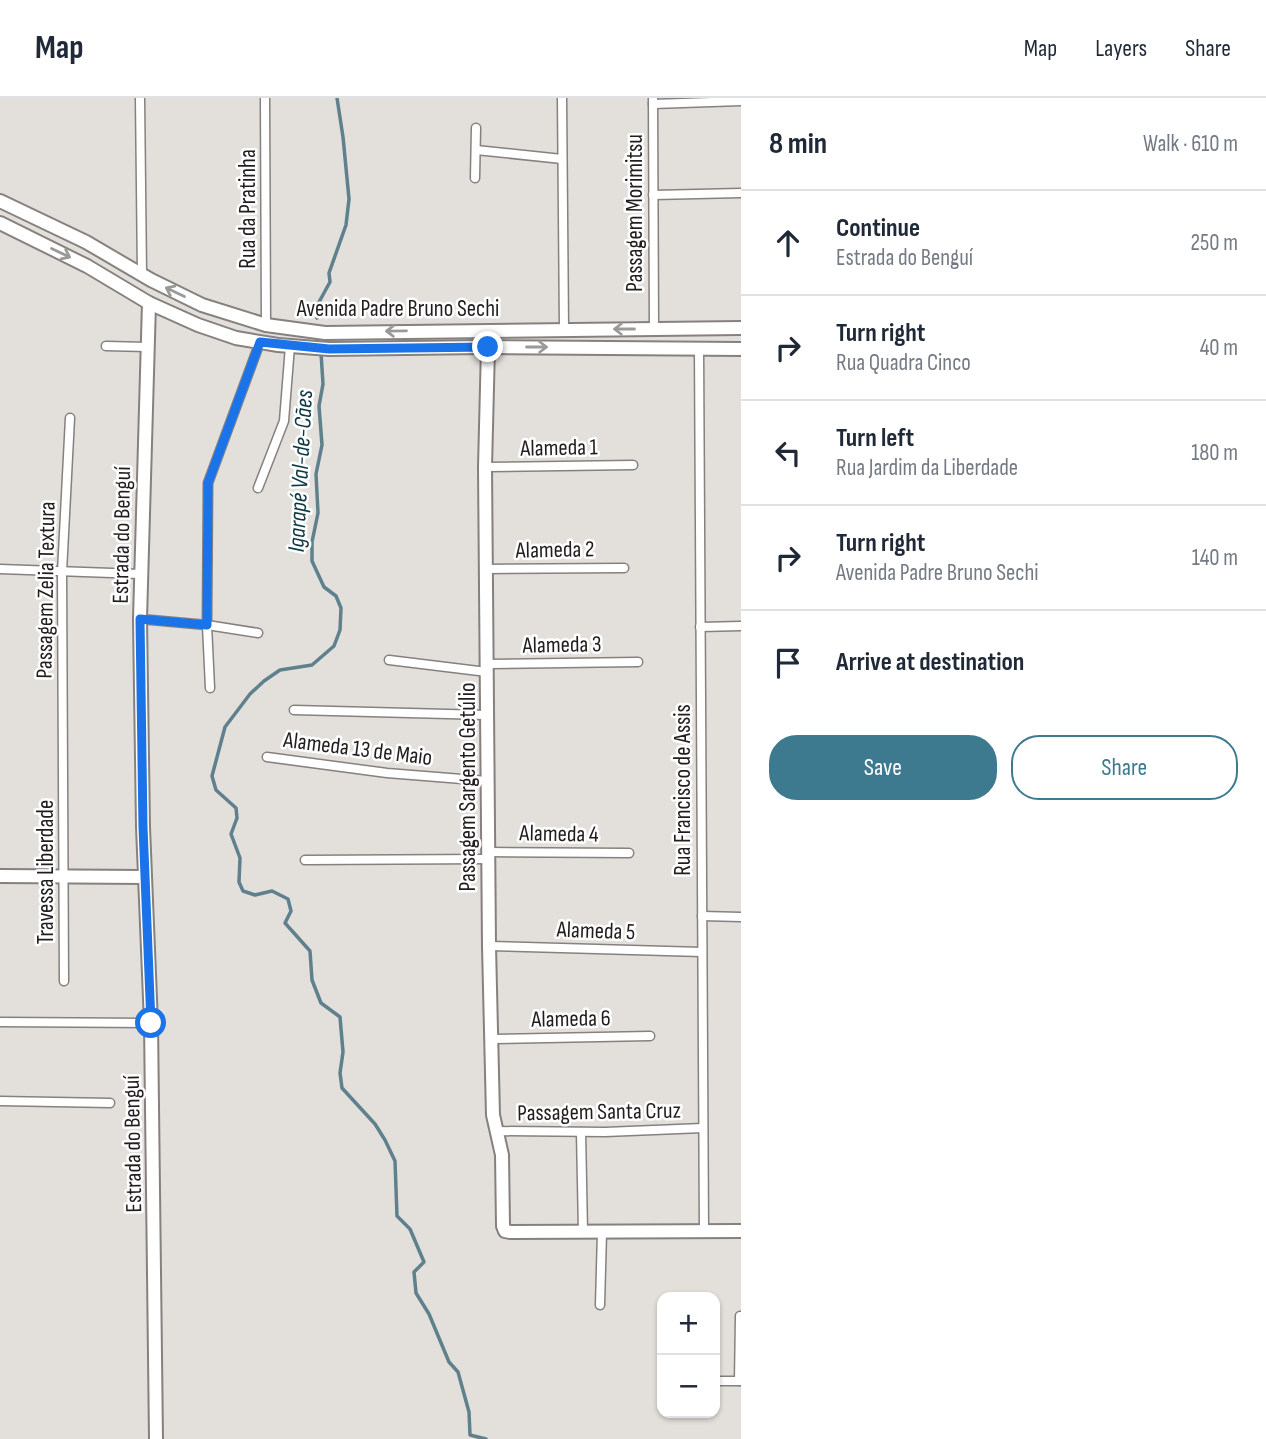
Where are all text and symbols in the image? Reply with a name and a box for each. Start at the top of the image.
text: Map [35,28,84,68]
text: Map [1024,34,1057,63]
text: Layers [1095,34,1147,63]
text: Share [1185,34,1231,63]
text: 8 min [769,126,827,162]
text: Walk · 610 m [1143,130,1238,158]
street label: Passagem Morimitsu [621,134,649,292]
street label: Rua da Pratinha [234,149,262,269]
text: Continue [836,213,920,244]
icon: ahead [769,224,807,262]
text: 250 m [1191,229,1238,257]
text: Estrada do Benguí [836,244,973,272]
one-way arrow [50,247,71,261]
one-way arrow [165,284,186,298]
street label: Avenida Padre Bruno Sechi [296,295,499,323]
text: Turn right [836,318,925,349]
one-way arrow [613,322,636,335]
one-way arrow [385,325,408,338]
icon: right [769,329,807,367]
route end [472,331,503,362]
text: 40 m [1200,334,1238,362]
one-way arrow [525,340,548,354]
text: Rua Quadra Cinco [836,349,971,377]
water label: Igarapé Val-de-Cães [282,389,319,553]
text: Turn left [836,423,914,454]
street label: Alameda 1 [519,433,598,463]
icon: left [769,434,807,472]
text: 180 m [1191,439,1238,467]
text: Rua Jardim da Liberdade [836,454,1018,482]
street label: Estrada do Benguí [107,466,137,604]
street label: Passagem Zelia Textura [30,501,62,679]
text: Turn right [836,528,925,559]
street label: Alameda 2 [514,535,595,565]
icon: right [769,539,807,577]
text: 140 m [1192,544,1238,572]
text: Avenida Padre Bruno Sechi [836,559,1039,587]
street label: Alameda 3 [521,630,602,660]
icon: arrive [769,644,807,682]
text: Arrive at destination [836,647,1024,678]
street label: Passagem Sargento Getúlio [454,682,482,892]
street label: Rua Francisco de Assis [669,704,697,876]
street label: Alameda 13 de Maio [281,726,434,772]
button: Save [769,735,997,800]
button: Share [1011,735,1238,800]
street label: Travessa Liberdade [32,800,60,944]
street label: Alameda 4 [518,819,599,849]
street label: Alameda 5 [555,916,636,946]
street label: Alameda 6 [530,1004,611,1034]
route start [135,1007,166,1038]
street label: Estrada do Benguí [118,1074,148,1213]
street label: Passagem Santa Cruz [517,1097,681,1127]
map controls [657,1292,720,1418]
button: + [657,1292,720,1355]
button: − [657,1355,720,1418]

